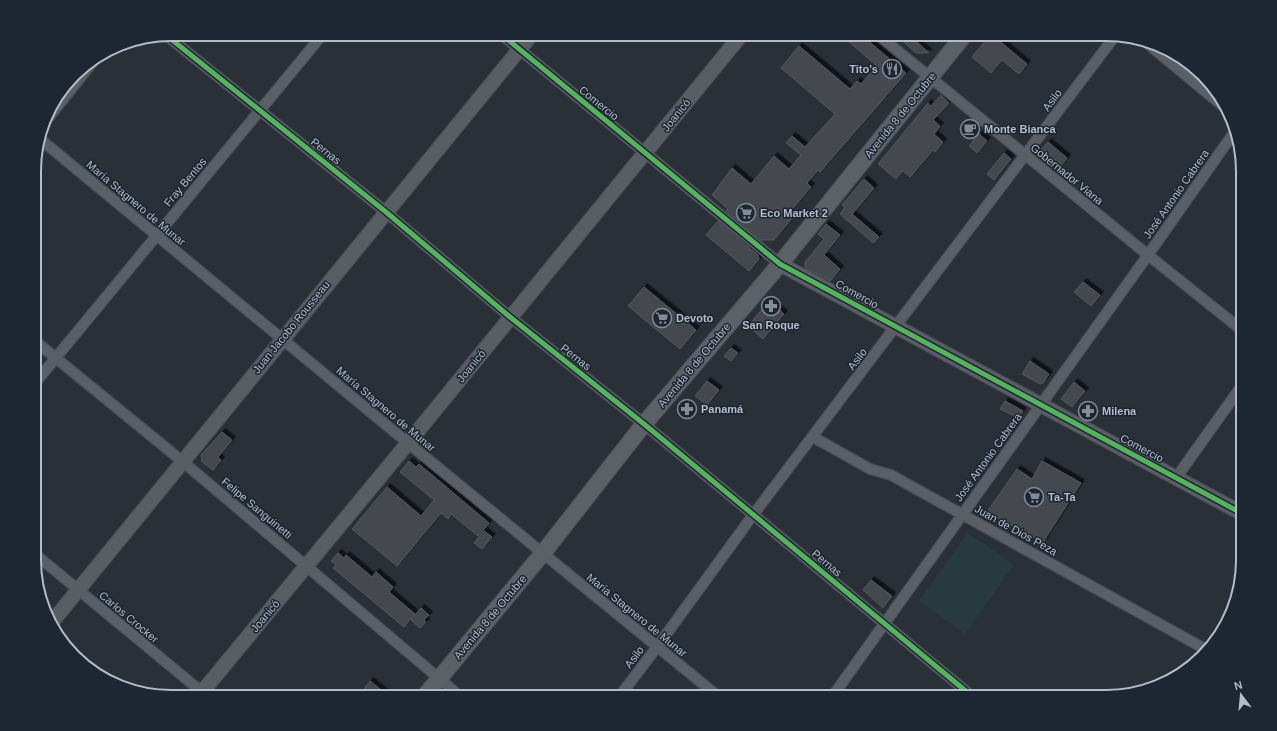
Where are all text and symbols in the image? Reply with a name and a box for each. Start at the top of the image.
restaurant icon: Tito's [881,58,903,80]
place label: Tito's [849,63,878,75]
street label: Avenida 8 de Octubre [862,70,938,160]
street label: Comercio [577,84,621,122]
street label: Asilo [1040,87,1064,113]
street label: Joanicó [659,96,693,134]
cafe icon: Monte Bianca [959,118,981,140]
place label: Monte Bianca [984,123,1056,135]
street label: Pernas [309,135,344,167]
street label: Gobernador Viana [1028,141,1106,207]
street label: José Antonio Cabrera [1141,147,1212,241]
street label: Fray Bentos [161,155,209,209]
street label: María Stagnero de Munar [84,158,188,248]
supermarket icon: Eco Market 2 [735,202,757,224]
place label: Eco Market 2 [760,207,828,219]
street label: Comercio [834,277,880,311]
street label: Juan Jacobo Rousseau [250,279,332,375]
pharmacy icon: San Roque [760,295,782,317]
supermarket icon: Devoto [651,307,673,329]
place label: Devoto [676,312,714,324]
place label: San Roque [742,319,800,331]
street label: Avenida 8 de Octubre [655,320,733,410]
street label: Pernas [559,342,594,373]
street label: Asilo [845,346,869,372]
street label: Joanicó [454,347,488,385]
street label: María Stagnero de Munar [334,364,438,454]
pharmacy icon: Panamá [676,398,698,420]
pharmacy icon: Milena [1077,400,1099,422]
place label: Panamá [701,403,744,415]
place label: Milena [1102,405,1137,417]
street label: José Antonio Cabrera [952,410,1024,503]
street label: Comercio [1118,432,1166,464]
street label: Felipe Sanguinetti [219,475,295,541]
supermarket icon: Ta-Ta [1023,486,1045,508]
place label: Ta-Ta [1048,491,1077,503]
street label: Juan de Dios Peza [973,502,1060,558]
street label: Pernas [810,547,845,579]
street label: María Stagnero de Munar [585,571,690,659]
street label: Avenida 8 de Octubre [451,572,529,662]
street label: Carlos Crocker [97,589,161,645]
street label: Joanicó [248,598,282,634]
street label: Asilo [622,644,646,670]
north arrow [1221,675,1261,715]
text: N [1233,679,1244,692]

